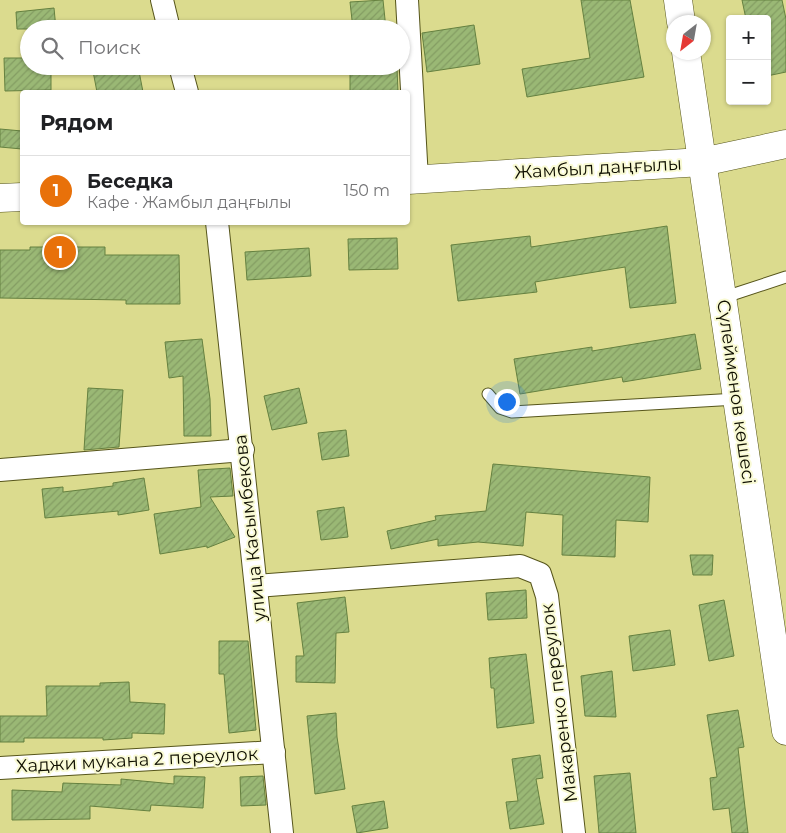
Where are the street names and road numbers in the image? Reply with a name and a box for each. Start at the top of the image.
street label: Жамбыл даңғылы [514,153,682,183]
street label: Сүлейменов көшесі [712,298,760,486]
street label: улица Касымбекова [229,433,271,624]
street label: Макаренко переулок [536,602,582,804]
street label: Хаджи мукана 2 переулок [15,743,259,777]

